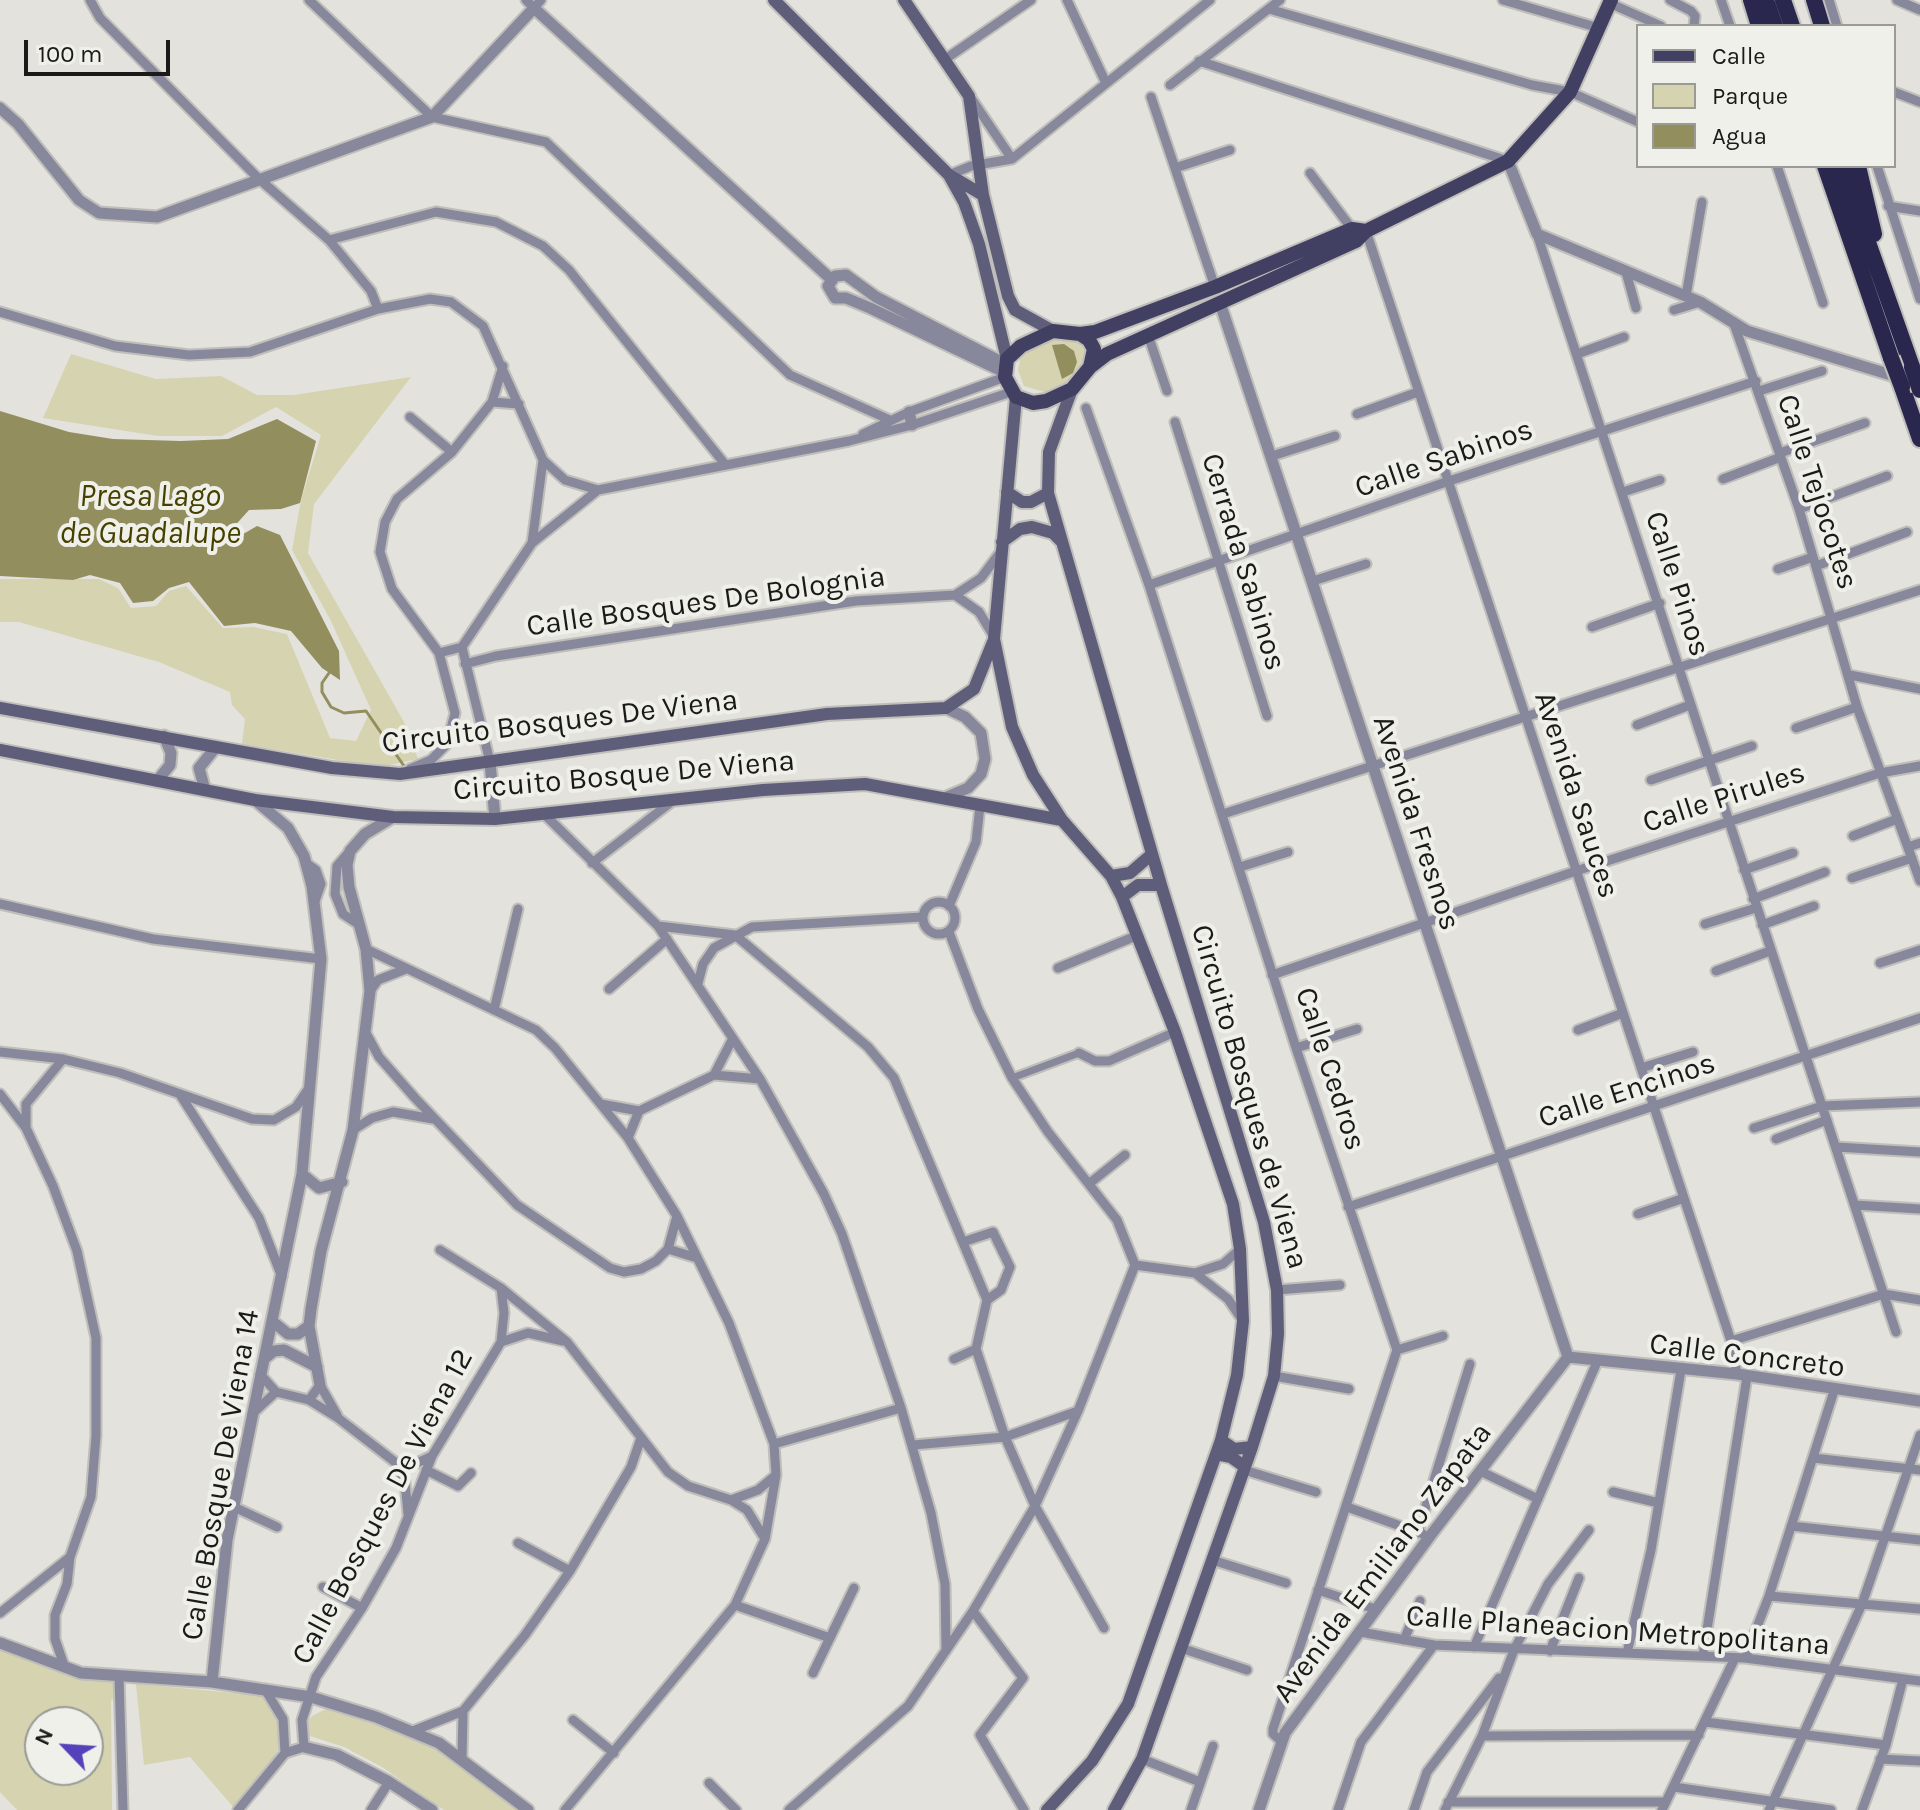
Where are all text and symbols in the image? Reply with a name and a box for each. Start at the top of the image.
scale bar [28,24,174,74]
legend [1636,24,1896,168]
text: 100 m [38,40,103,68]
text: Calle [1712,42,1766,70]
text: Parque [1712,82,1788,110]
text: Agua [1712,122,1767,150]
street label: Calle Tejocotes [1769,390,1865,594]
street label: Calle Sabinos [1350,412,1538,506]
street label: Cerrada Sabinos [1193,449,1293,675]
water label: Presa Lago de Guadalupe [59,478,241,553]
street label: Calle Pinos [1637,507,1717,661]
street label: Calle Bosques De Bolognia [524,559,888,645]
street label: Circuito Bosques De Viena [380,682,740,762]
street label: Avenida Sauces [1526,687,1626,903]
street label: Avenida Fresnos [1364,711,1468,935]
street label: Circuito Bosque De Viena [452,743,796,809]
street label: Calle Pirules [1638,755,1810,841]
street label: Circuito Bosques de Viena [1183,921,1315,1273]
street label: Calle Cedros [1287,983,1373,1155]
street label: Calle Encinos [1534,1045,1720,1137]
street label: Calle Bosque De Viena 14 [174,1307,268,1643]
street label: Calle Concreto [1647,1326,1847,1386]
street label: Calle Bosques De Viena 12 [285,1343,481,1671]
street label: Avenida Emiliano Zapata [1266,1416,1500,1710]
street label: Calle Planeacion Metropolitana [1405,1598,1831,1664]
north arrow [24,1706,104,1786]
text: N [29,1724,59,1749]

